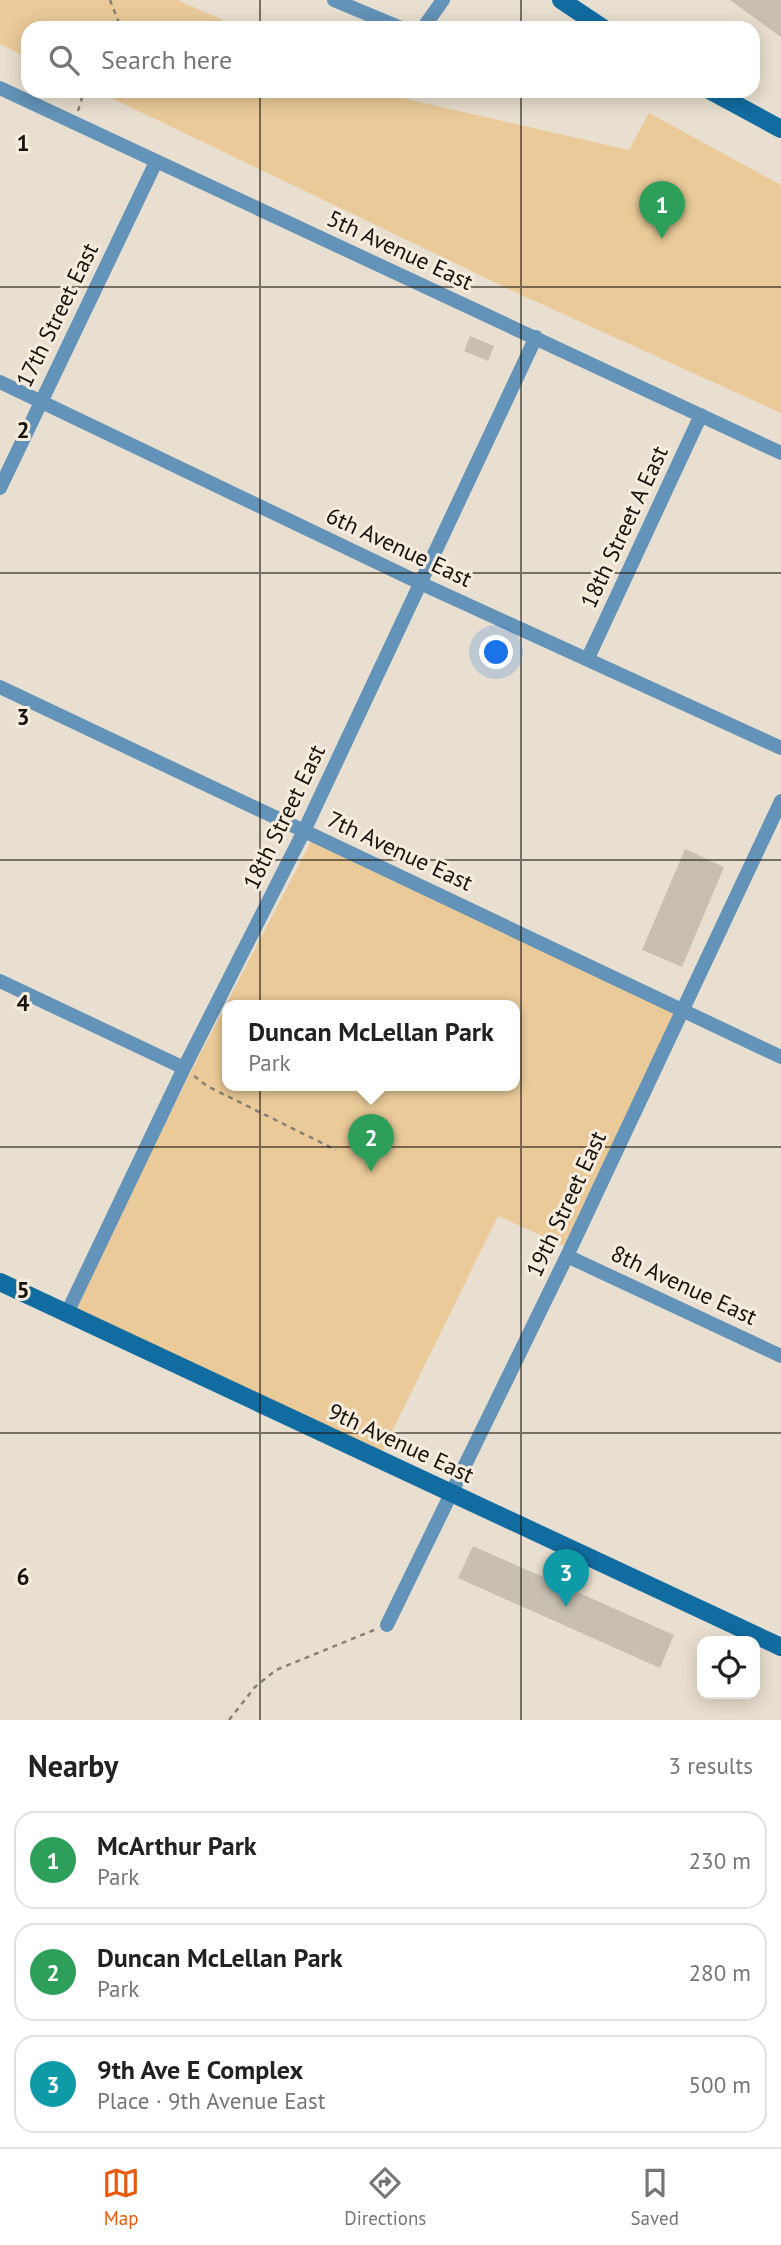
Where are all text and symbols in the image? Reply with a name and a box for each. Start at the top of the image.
search box [21,21,760,98]
icon: search [45,41,83,79]
text: Search here [101,43,232,76]
text: 1 [16,128,30,157]
pin: 1 [639,181,685,239]
street label: 5th Avenue East [323,203,478,296]
street label: 17th Street East [9,238,104,392]
text: 2 [16,415,30,444]
street label: 18th Street A East [573,441,674,612]
street label: 6th Avenue East [322,500,477,593]
your location [479,635,513,669]
text: 3 [16,702,30,731]
street label: 18th Street East [236,739,331,894]
street label: 7th Avenue East [323,804,478,897]
text: 4 [16,988,30,1017]
popup [222,1000,520,1091]
text: Duncan McLellan Park [248,1015,494,1048]
text: Park [248,1048,291,1077]
pin: 2 [348,1114,394,1172]
street label: 19th Street East [519,1126,612,1281]
street label: 8th Avenue East [607,1238,762,1331]
text: 5 [16,1275,30,1304]
street label: 9th Avenue East [324,1396,479,1489]
pin: 3 [543,1549,589,1607]
text: 6 [16,1562,30,1591]
map controls [697,1636,760,1699]
button: locate [697,1636,760,1699]
text: Nearby [28,1746,118,1785]
text: 3 results [669,1751,753,1780]
text: McArthur Park [97,1829,257,1862]
text: 1 [46,1846,60,1875]
text: 230 m [689,1846,751,1875]
text: Park [97,1862,139,1891]
text: Duncan McLellan Park [97,1941,342,1974]
text: 2 [46,1958,60,1987]
text: 280 m [689,1958,751,1987]
text: Park [97,1974,139,2003]
text: 9th Ave E Complex [97,2053,303,2086]
text: 3 [46,2070,60,2099]
text: 500 m [689,2070,751,2099]
text: Place · 9th Avenue East [97,2086,325,2115]
tab: Map [102,2164,140,2230]
tab: Directions [344,2164,426,2230]
tab: Saved [631,2164,679,2230]

